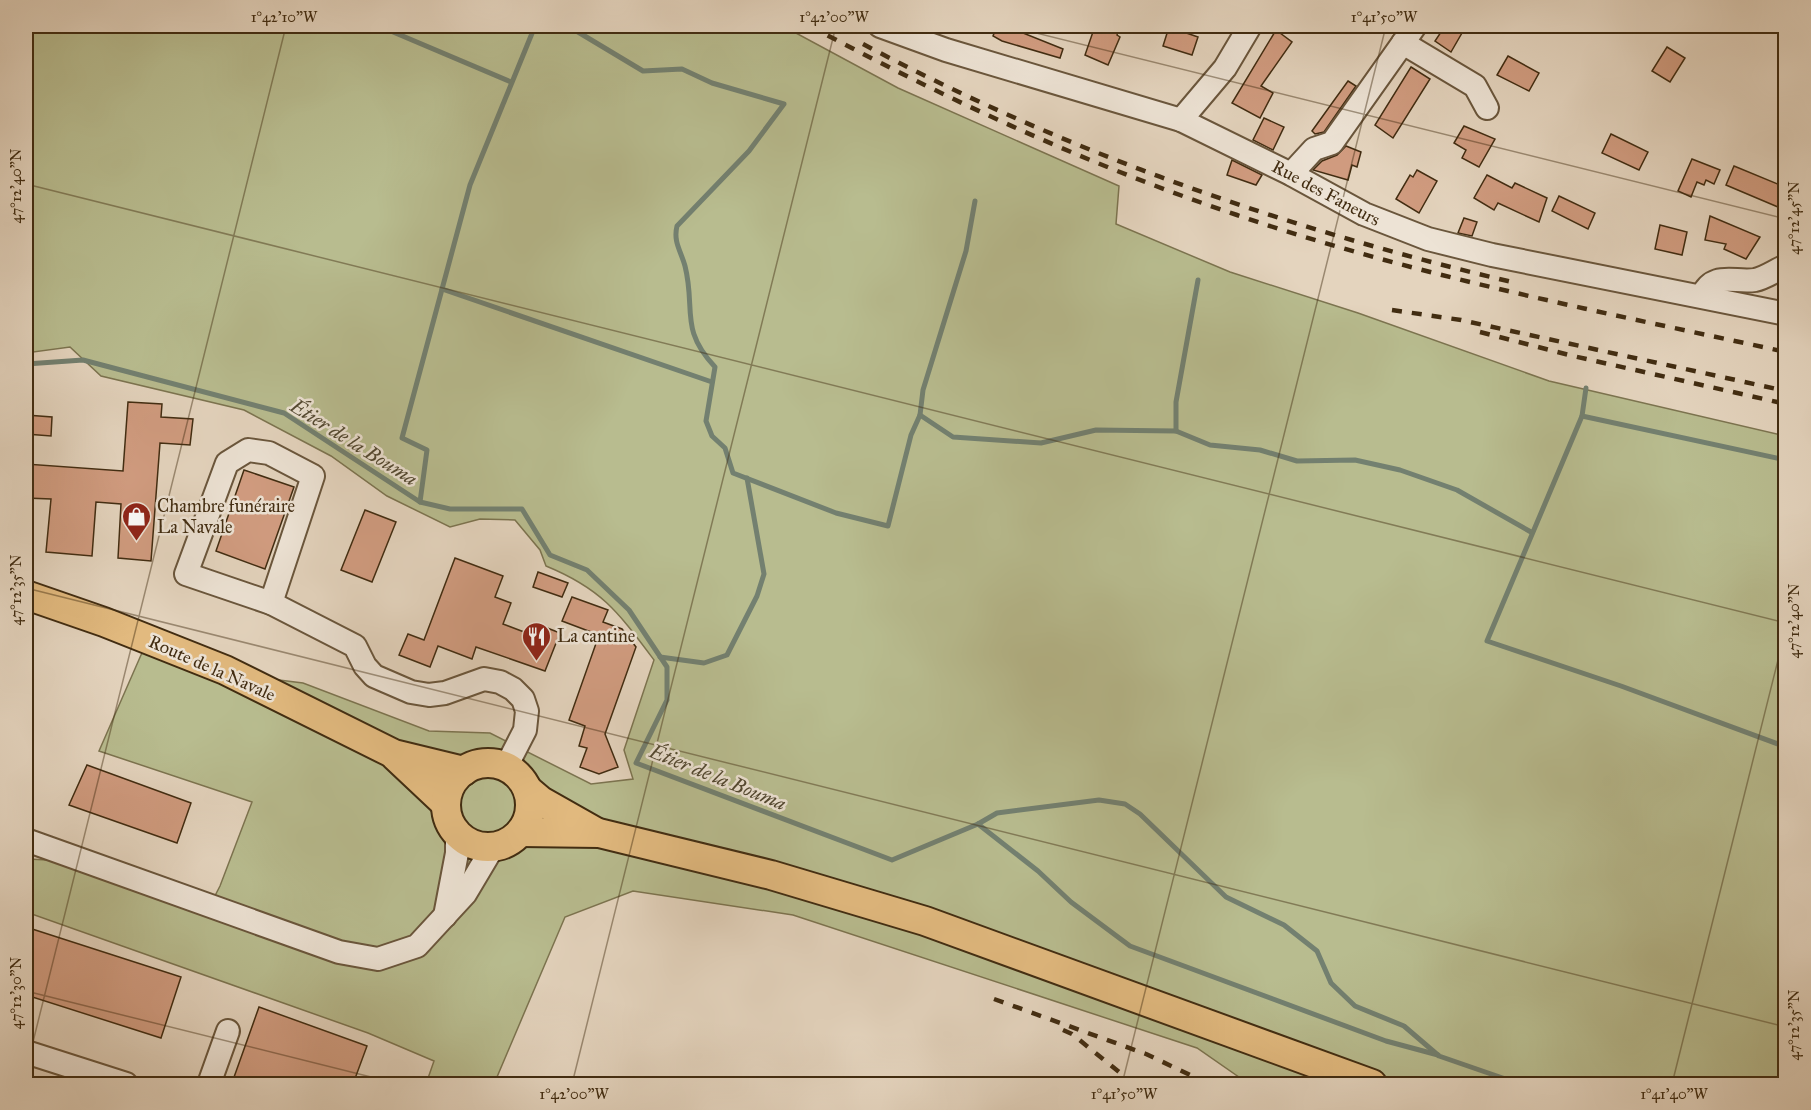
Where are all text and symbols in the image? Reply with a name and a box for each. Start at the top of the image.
text: 1°42'10"W [251,8,318,26]
text: 1°42'00"W [799,8,870,26]
text: 1°41'50"W [1351,8,1418,26]
text: 47°12'40"N [7,148,25,224]
street label: Rue des Faneurs [1268,155,1384,231]
text: 47°12'45"N [1785,181,1803,255]
water label: Étier de la Bouma [285,391,423,491]
place label: Chambre funéraire La Navale [157,495,295,538]
shop icon: Chambre funéraire La Navale [120,500,152,542]
text: 47°12'35"N [7,554,25,625]
text: 47°12'40"N [1785,583,1803,659]
restaurant icon: La cantine [520,620,552,662]
place label: La cantine [557,625,635,647]
street label: Route de la Navale [145,630,279,706]
water label: Étier de la Bouma [645,736,791,815]
text: 47°12'30"N [7,956,25,1029]
text: 47°12'35"N [1785,989,1803,1060]
text: 1°42'00"W [539,1085,610,1103]
text: 1°41'50"W [1091,1085,1158,1103]
text: 1°41'40"W [1640,1085,1709,1103]

